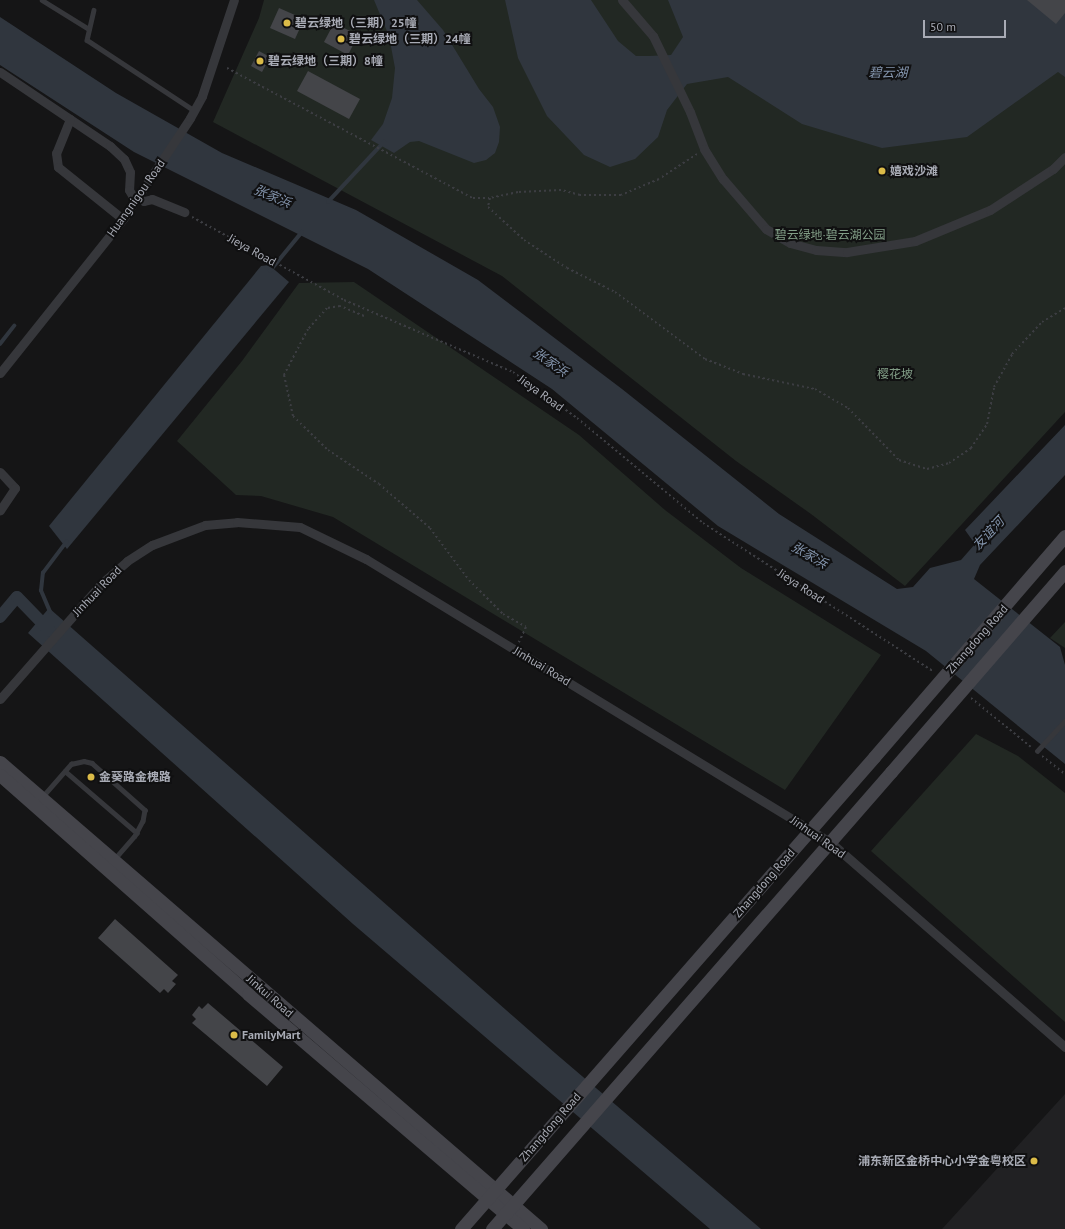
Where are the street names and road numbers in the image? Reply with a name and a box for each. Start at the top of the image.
street label: Huangnigou Road [104,157,168,239]
street label: Jieya Road [225,231,279,269]
street label: Jieya Road [515,372,567,414]
street label: Jinhuai Road [70,563,124,619]
street label: Jieya Road [775,566,827,606]
street label: Zhangdong Road [943,602,1011,676]
street label: Jinhuai Road [511,643,573,689]
street label: Jinhuai Road [788,813,848,861]
street label: Zhangdong Road [730,846,798,920]
street label: Jinkui Road [244,972,296,1020]
street label: Zhangdong Road [516,1090,584,1164]

